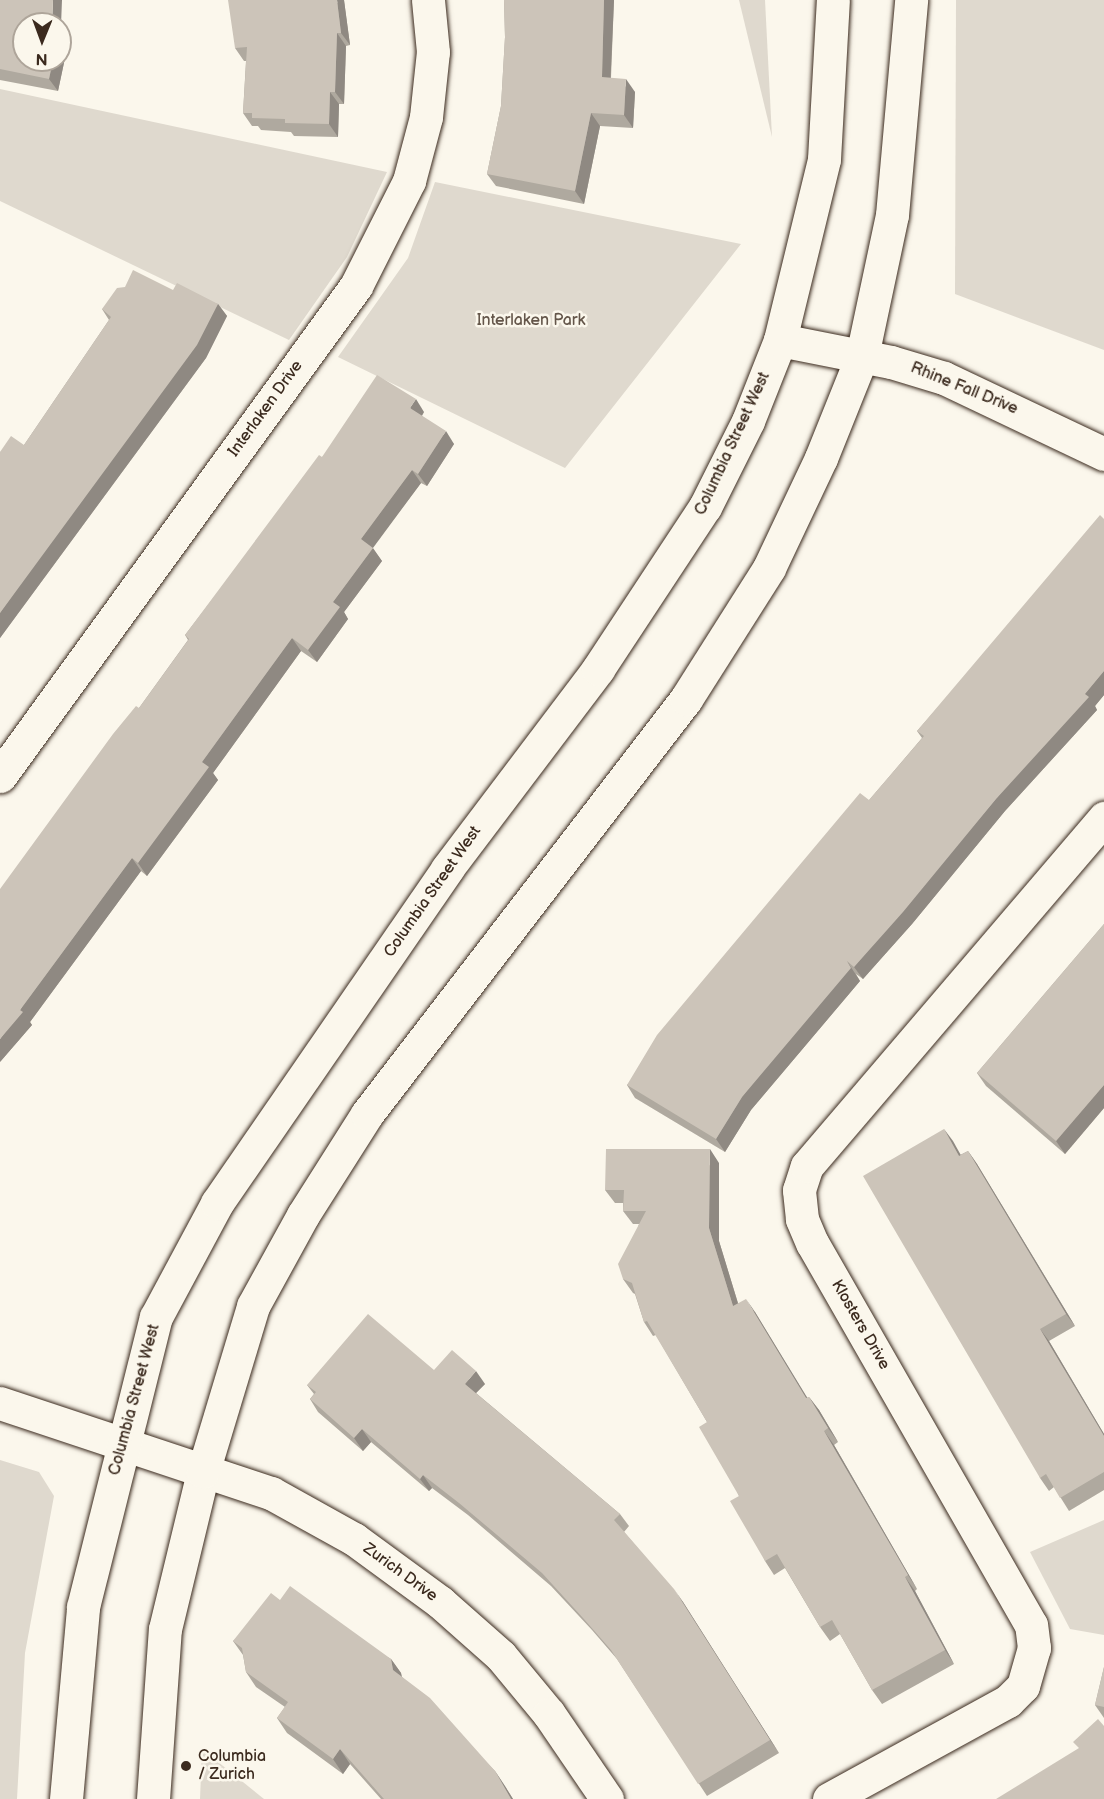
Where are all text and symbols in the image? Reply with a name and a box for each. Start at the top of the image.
north arrow [12,12,72,72]
text: N [36,49,48,68]
park label: Interlaken Park [477,311,585,331]
street label: Interlaken Drive [225,357,307,461]
street label: Rhine Fall Drive [908,359,1020,419]
street label: Columbia Street West [691,369,775,519]
street label: Columbia Street West [380,822,486,962]
street label: Klosters Drive [827,1277,893,1373]
street label: Columbia Street West [105,1322,165,1478]
street label: Zurich Drive [359,1540,441,1606]
place label: Columbia / Zurich [198,1747,266,1785]
marker: Columbia / Zurich [179,1759,193,1773]

